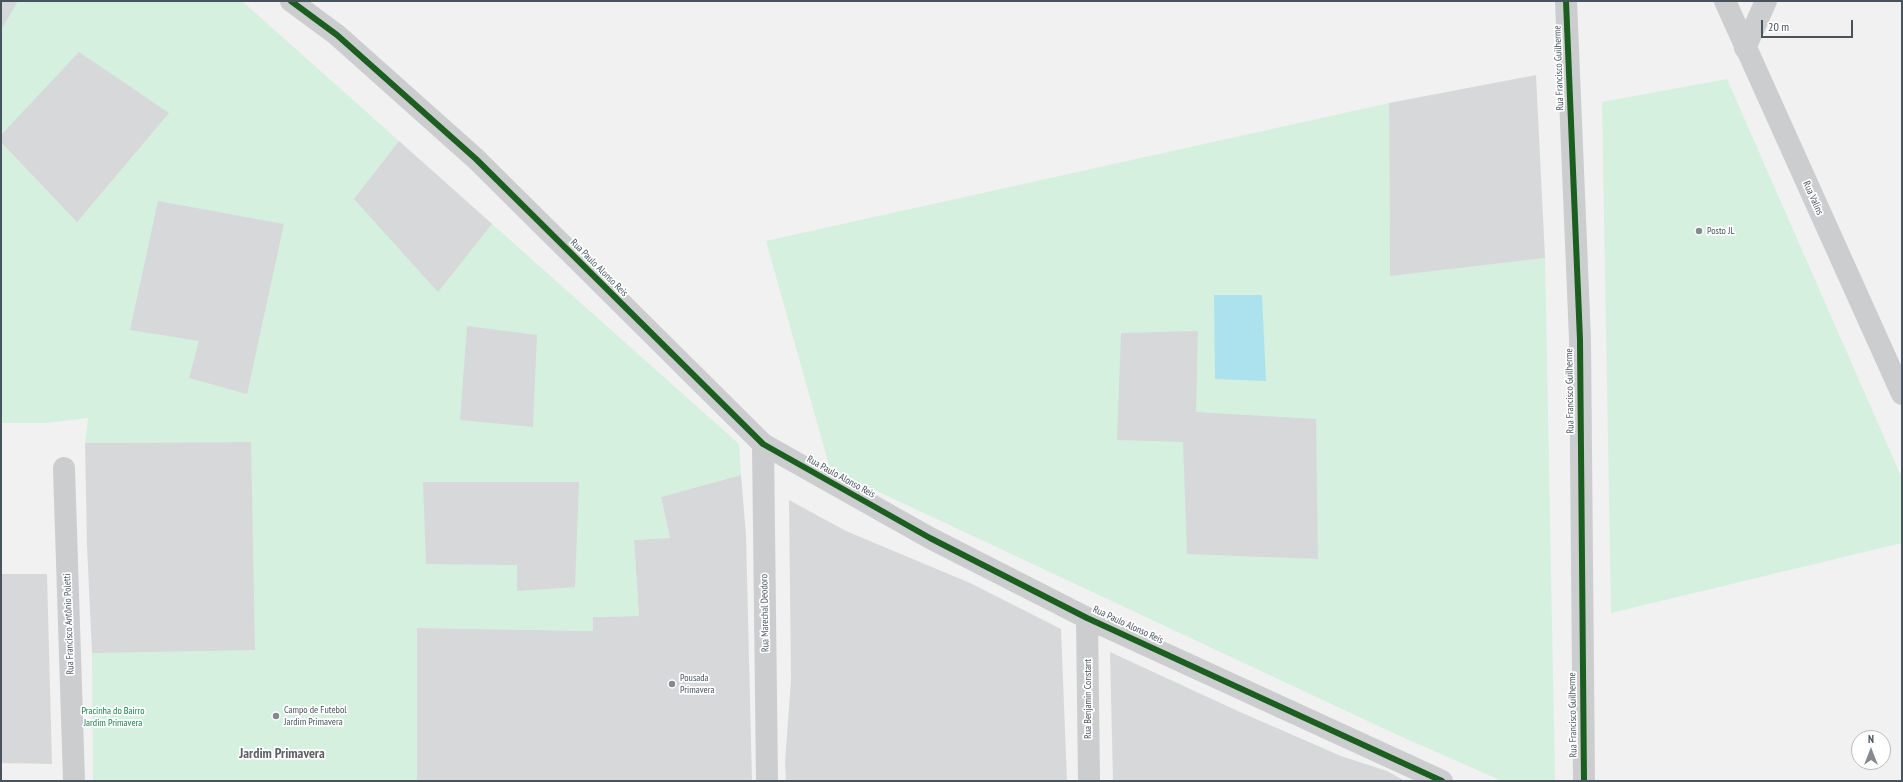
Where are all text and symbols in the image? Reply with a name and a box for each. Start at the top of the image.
scale bar [1763,12,1855,38]
text: 20 m [1768,19,1789,34]
street label: Rua Francisco Guilherme [1552,25,1566,111]
street label: Rua Valins [1800,179,1826,217]
place label: Posto JL [1707,225,1735,237]
marker: Posto JL [1694,226,1704,236]
street label: Rua Paulo Alonso Reis [568,237,630,299]
street label: Rua Francisco Guilherme [1563,348,1577,434]
street label: Rua Paulo Alonso Reis [805,453,877,501]
street label: Rua Francisco Antônio Poletti [61,573,77,675]
street label: Rua Marechal Deodoro [758,574,772,652]
street label: Rua Paulo Alonso Reis [1091,603,1165,647]
street label: Rua Benjamin Constant [1082,659,1094,739]
place label: Pousada Primavera [680,672,714,696]
street label: Rua Francisco Guilherme [1566,672,1580,758]
marker: Pousada Primavera [667,679,677,689]
place label: Campo de Futebol Jardim Primavera [284,704,347,728]
park label: Pracinha do Bairro Jardim Primavera [81,705,145,728]
marker: Campo de Futebol Jardim Primavera [271,711,281,721]
north arrow [1851,730,1891,770]
text: N [1868,732,1874,746]
district label: Jardim Primavera [239,746,325,762]

